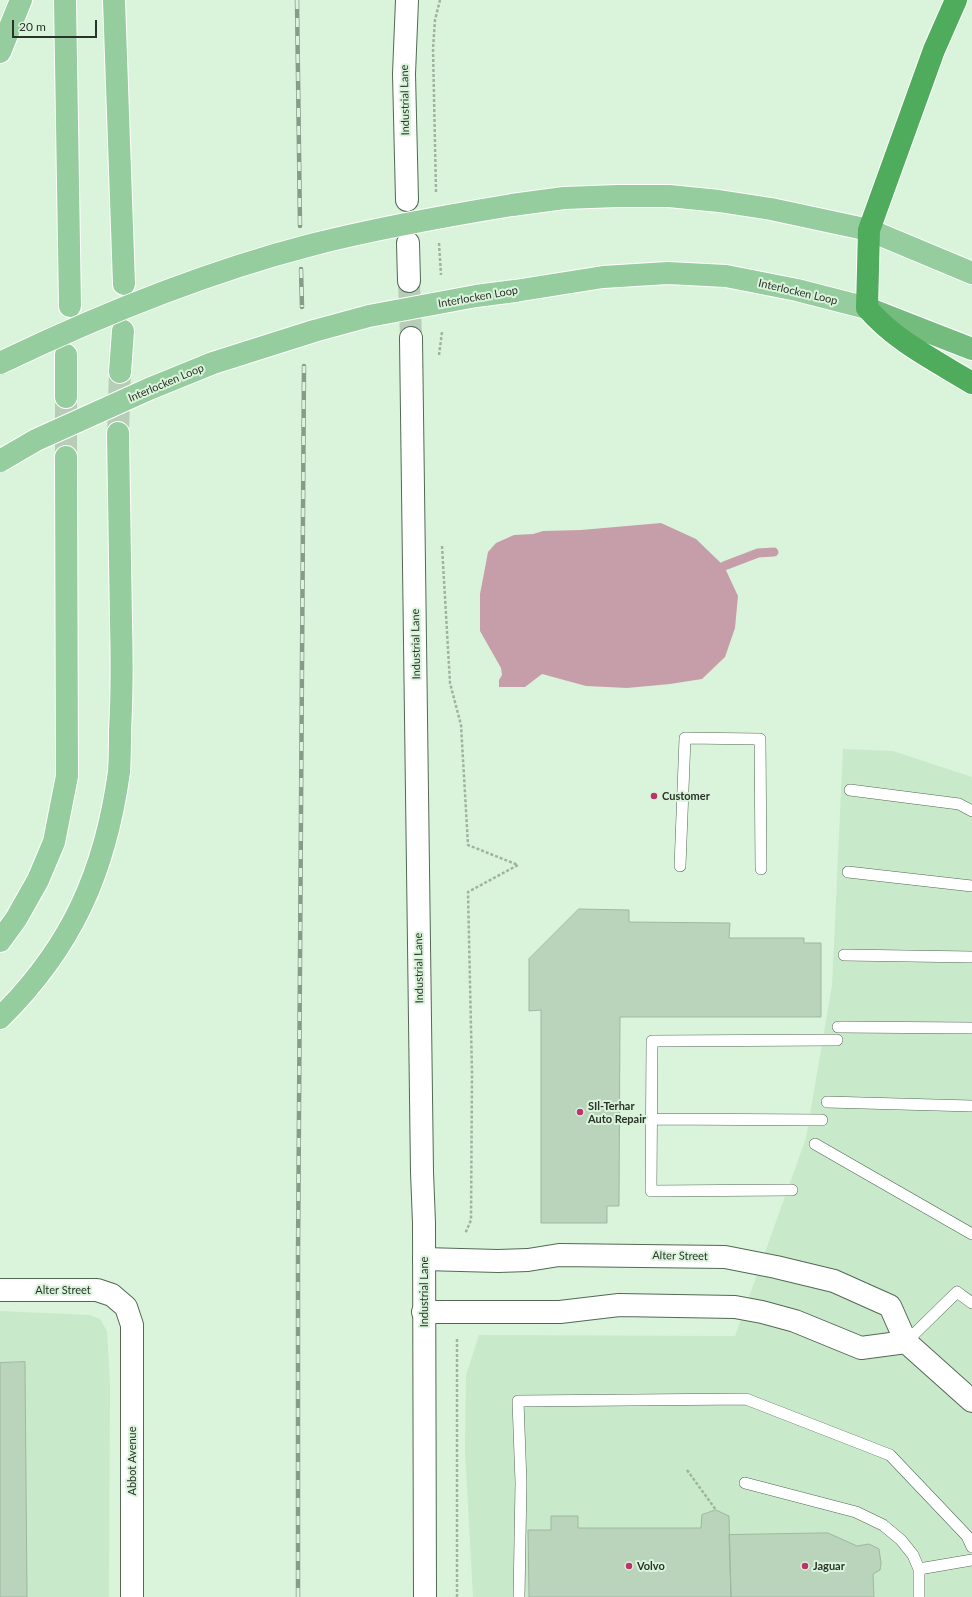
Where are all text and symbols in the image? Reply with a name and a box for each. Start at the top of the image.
scale bar [14,12,99,38]
text: 20 m [19,19,46,34]
street label: Industrial Lane [398,65,412,135]
street label: Interlocken Loop [757,276,839,308]
street label: Interlocken Loop [437,283,519,311]
street label: Interlocken Loop [126,361,206,405]
street label: Industrial Lane [409,609,423,679]
place label: Customer [662,789,710,803]
marker: Customer [649,791,659,801]
street label: Industrial Lane [412,933,426,1003]
place label: SIl-Terhar Auto Repair [588,1099,646,1125]
marker: SIl-Terhar Auto Repair [575,1107,585,1117]
street label: Alter Street [652,1249,708,1263]
street label: Industrial Lane [417,1257,431,1327]
street label: Alter Street [35,1283,91,1297]
street label: Abbot Avenue [125,1426,139,1496]
place label: Volvo [637,1559,665,1573]
place label: Jaguar [813,1559,845,1573]
marker: Volvo [624,1561,634,1571]
marker: Jaguar [800,1561,810,1571]

